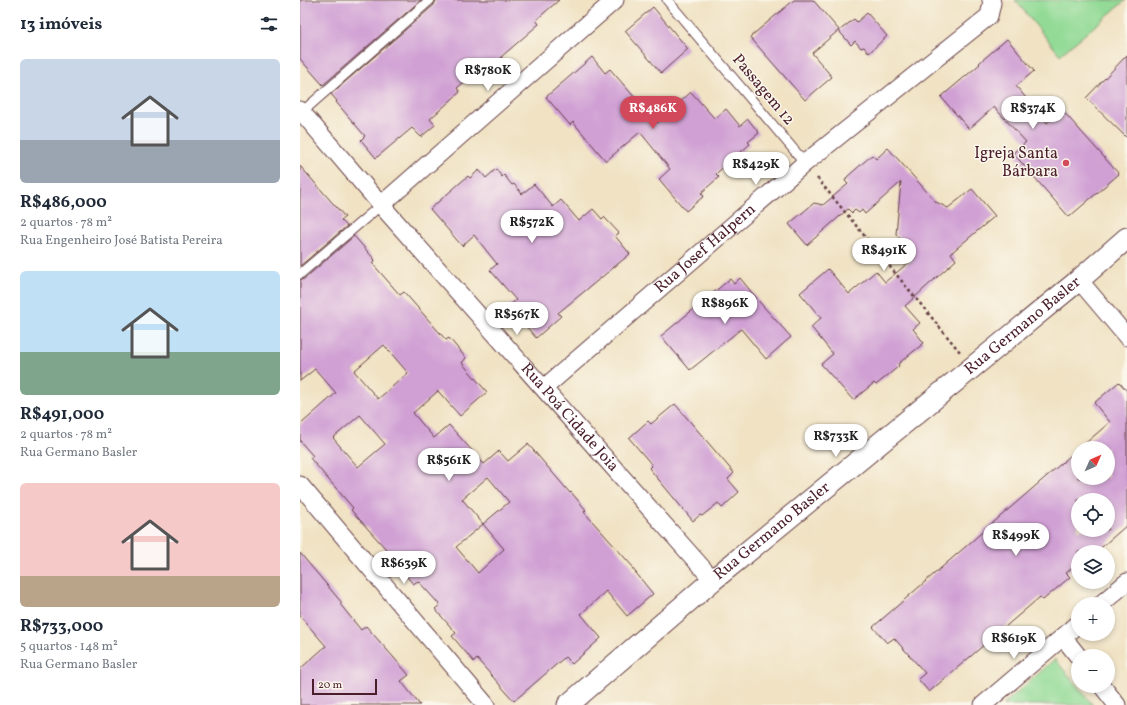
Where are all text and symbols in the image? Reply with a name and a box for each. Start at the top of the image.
text: 13 imóveis [20,13,102,36]
icon: filters [258,13,280,35]
street label: Passagem 12 [727,50,799,130]
pin: R$780K [455,58,521,92]
text: R$780K [465,62,511,80]
icon: home [114,85,186,157]
pin: R$486K [620,96,686,130]
pin: R$374K [1000,96,1066,130]
text: R$486K [629,100,677,118]
text: R$374K [1010,100,1056,118]
place label: Igreja Santa Bárbara [974,143,1058,183]
pin: R$429K [723,152,789,186]
text: R$429K [732,156,780,174]
marker: Igreja Santa Bárbara [1061,158,1071,168]
text: R$486,000 [20,191,107,214]
street label: Rua Josef Halpern [650,199,761,299]
pin: R$572K [499,210,565,244]
text: 2 quartos · 78 m² [20,214,112,232]
text: R$572K [510,214,554,232]
text: Rua Engenheiro José Batista Pereira [20,232,223,250]
pin: R$491K [851,238,917,272]
text: R$491K [861,242,907,260]
street label: Rua Germano Basler [960,272,1086,380]
pin: R$896K [692,291,758,325]
text: R$896K [701,295,749,313]
icon: home [114,297,186,369]
pin: R$567K [484,302,550,336]
text: R$567K [494,306,540,324]
street label: Rua Poá Cidade Joia [515,359,624,477]
text: R$491,000 [20,403,104,426]
pin: R$733K [803,424,869,458]
text: 2 quartos · 78 m² [20,426,112,444]
text: R$733K [813,428,859,446]
north arrow [1071,441,1115,485]
map controls [1071,441,1115,693]
text: Rua Germano Basler [20,444,137,462]
pin: R$561K [416,448,482,482]
text: R$561K [427,452,471,470]
street label: Rua Germano Basler [709,477,835,586]
button: locate [1071,493,1115,537]
icon: home [114,509,186,581]
pin: R$499K [983,523,1049,557]
text: R$499K [992,527,1040,545]
button: layers [1071,545,1115,589]
pin: R$639K [371,551,437,585]
text: R$639K [381,555,427,573]
button: + [1071,597,1115,641]
text: R$733,000 [20,615,103,638]
pin: R$619K [981,626,1047,660]
text: R$619K [991,630,1037,648]
text: 5 quartos · 148 m² [20,638,118,656]
button: − [1071,649,1115,693]
text: Rua Germano Basler [20,656,137,674]
scale bar [312,677,377,696]
text: 20 m [318,678,342,693]

